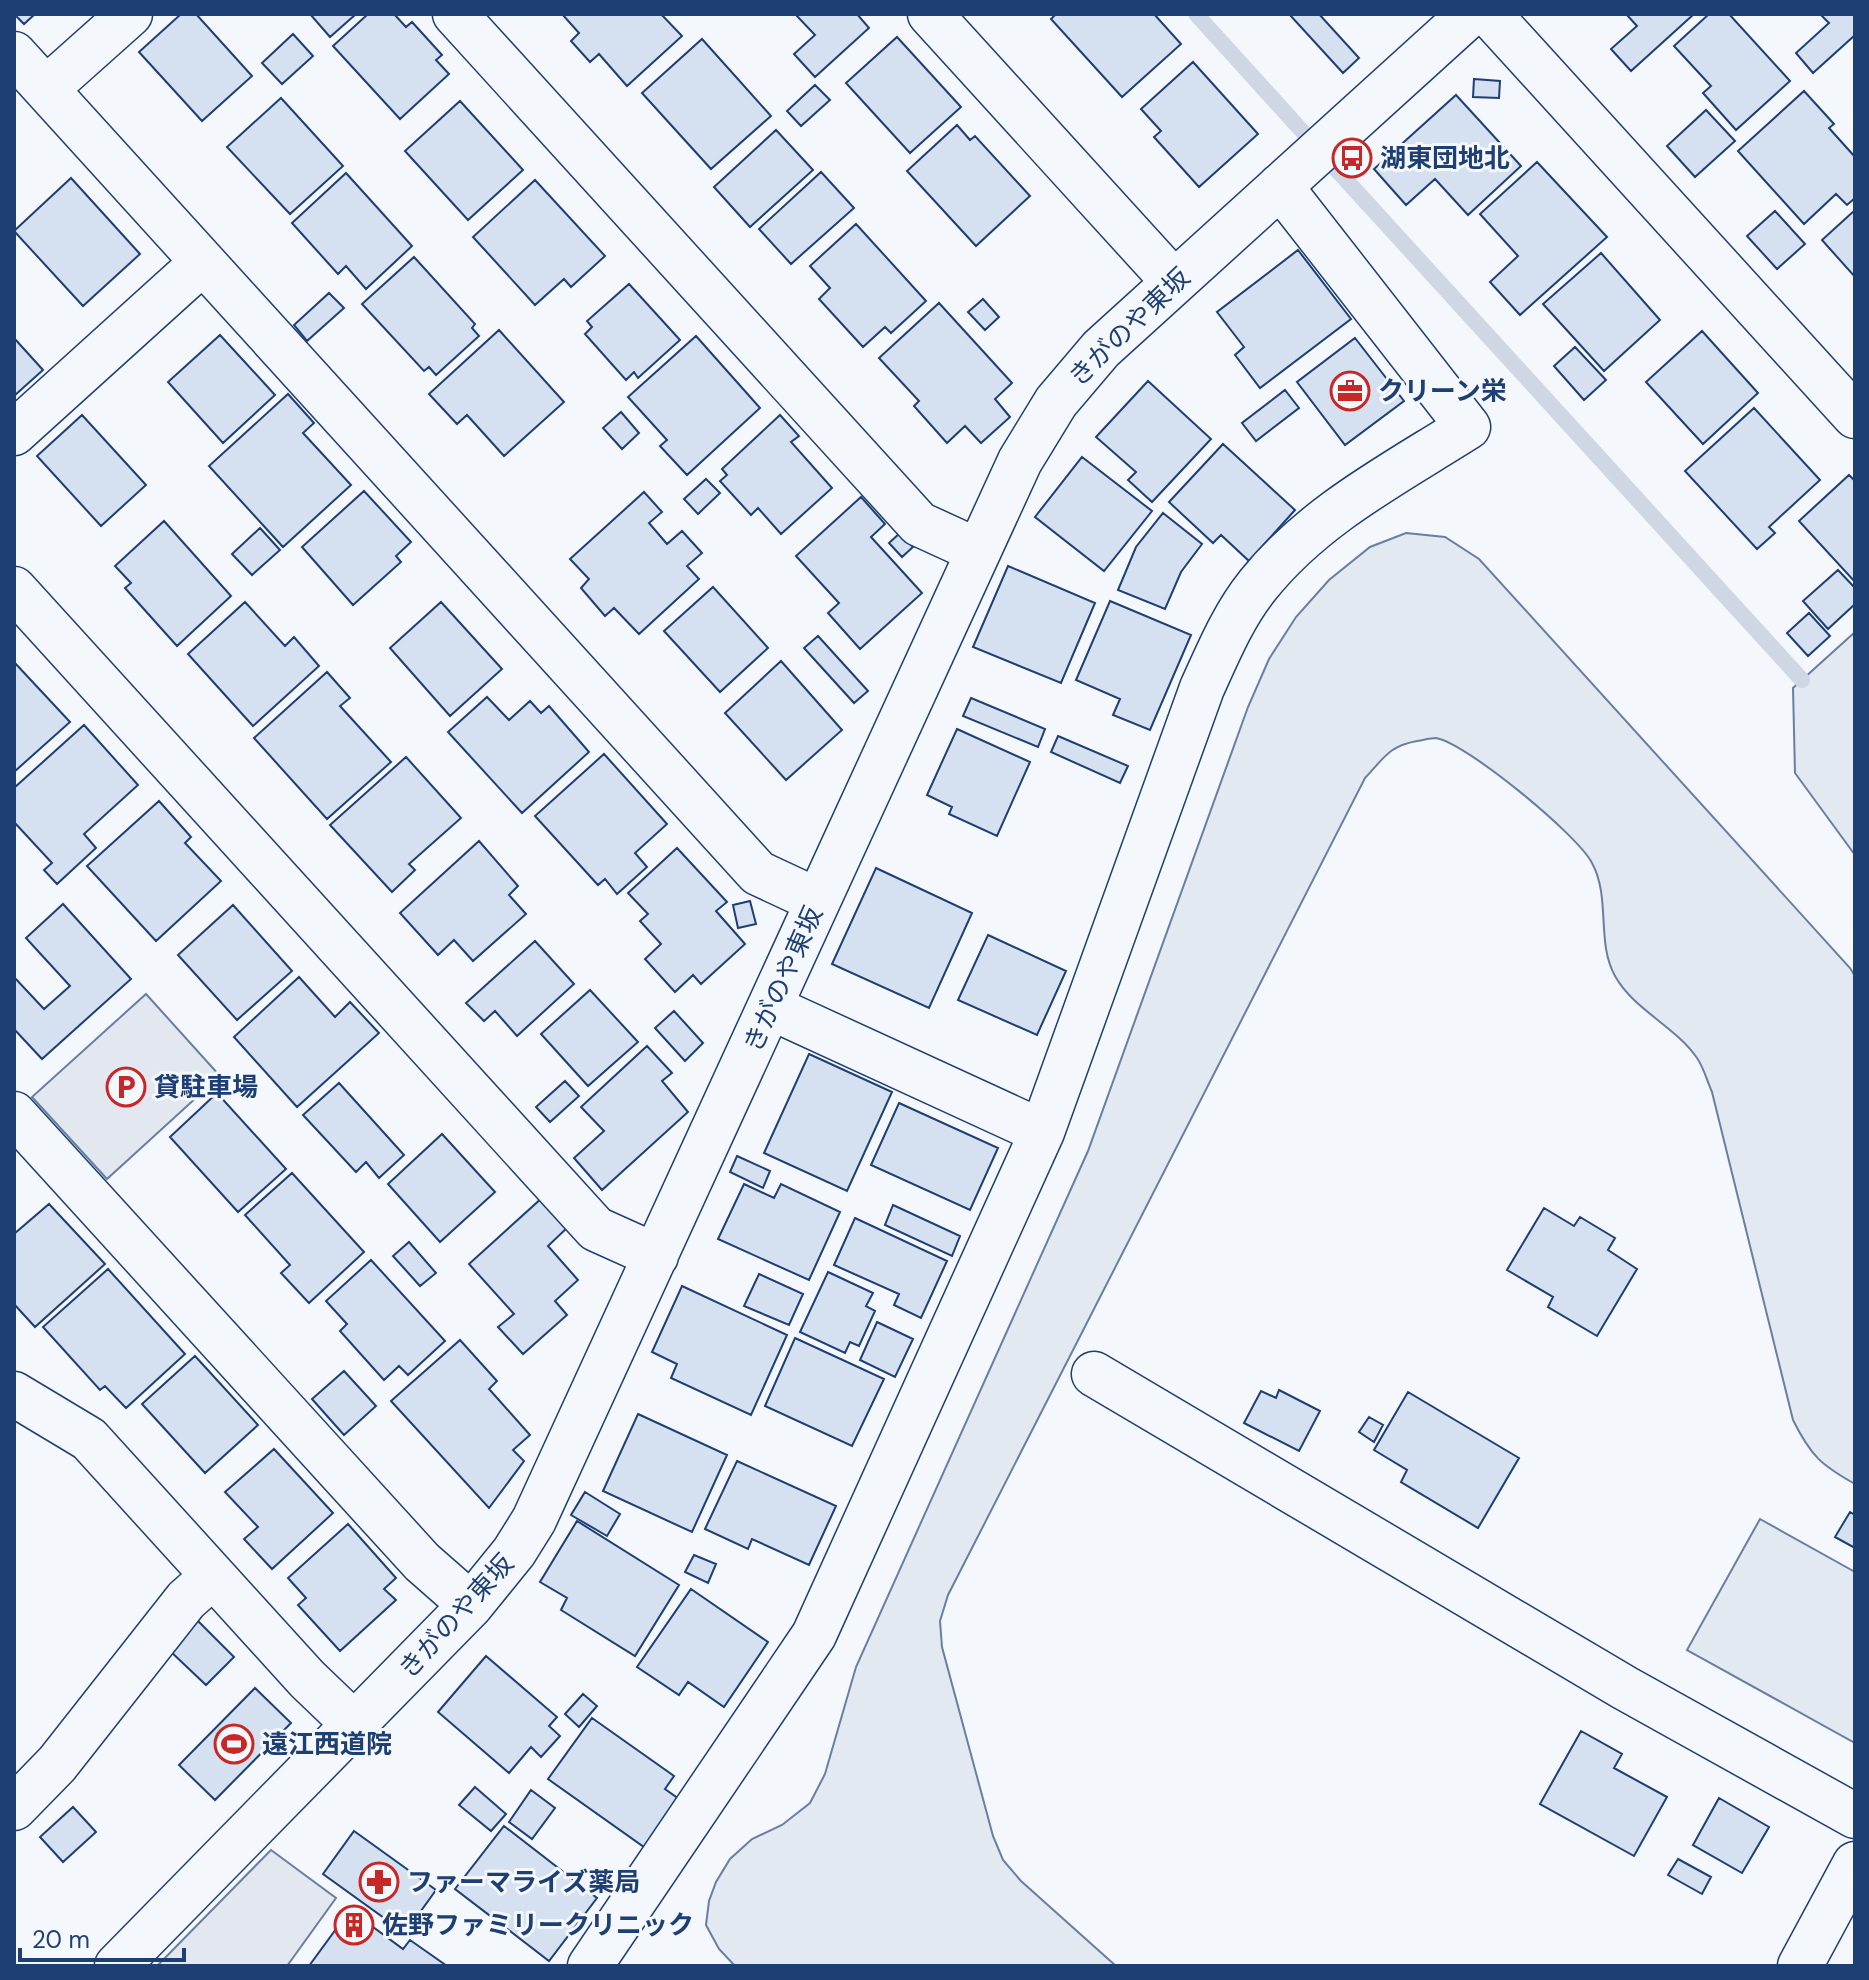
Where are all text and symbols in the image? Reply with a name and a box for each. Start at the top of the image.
bus stop icon: 湖東団地北 [1331,137,1373,179]
place label: 湖東団地北 [1380,141,1510,175]
street label: きがのや東坂 [1061,261,1197,393]
office icon: クリーン栄 [1329,370,1371,412]
place label: クリーン栄 [1378,374,1507,408]
street label: きがのや東坂 [736,901,830,1057]
parking icon: 貸駐車場 [105,1066,147,1108]
place label: 貸駐車場 [154,1070,258,1104]
street label: きがのや東坂 [391,1547,521,1685]
sports icon: 遠江西道院 [213,1723,255,1765]
place label: 遠江西道院 [262,1727,392,1761]
pharmacy icon: ファーマライズ薬局 [358,1861,400,1903]
place label: ファーマライズ薬局 [407,1865,640,1899]
building icon: 佐野ファミリークリニック [333,1904,375,1946]
place label: 佐野ファミリークリニック [382,1908,694,1942]
scale bar [20,1912,184,1962]
text: 20 m [32,1924,90,1955]

